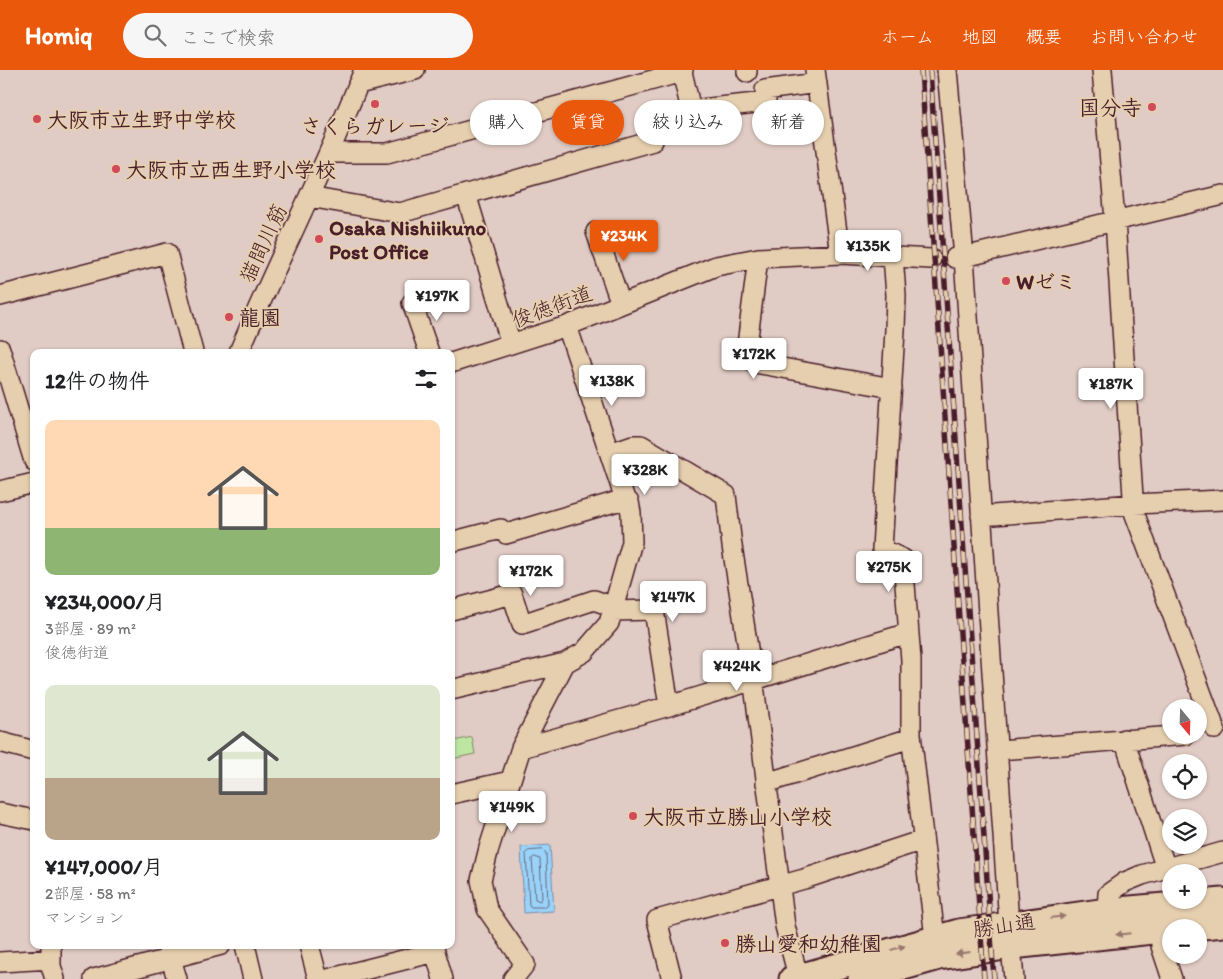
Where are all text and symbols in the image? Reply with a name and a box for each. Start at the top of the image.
search box [123,13,473,58]
text: Homiq [25,21,93,50]
icon: search [141,21,169,49]
text: ここで検索 [181,26,276,49]
text: ホーム [881,26,934,48]
text: 地図 [962,26,998,48]
text: 概要 [1026,26,1062,48]
text: お問い合わせ [1090,26,1198,48]
place label: 国分寺 [1079,95,1142,120]
marker: さくらガレージ [369,98,381,110]
chip: 購入 [470,100,542,145]
chip: 賃貸 [552,100,624,145]
chip: 絞り込み [634,100,742,145]
chip: 新着 [752,100,824,145]
marker: 国分寺 [1146,101,1158,113]
place label: 大阪市立生野中学校 [47,107,236,132]
marker: 大阪市立生野中学校 [31,113,43,125]
place label: さくらガレージ [301,113,449,138]
place label: 大阪市立西生野小学校 [126,157,336,182]
marker: 大阪市立西生野小学校 [110,163,122,175]
street label: 猫間川筋 [234,200,292,286]
place label: Osaka Nishiikuno Post Office [329,215,487,264]
pin: ¥234K [589,220,659,262]
text: ¥234K [601,226,647,245]
pin: ¥135K [833,230,903,272]
marker: Osaka Nishiikuno Post Office [313,233,325,245]
text: ¥135K [846,236,890,255]
place label: Wゼミ [1016,269,1076,294]
marker: Wゼミ [1000,275,1012,287]
pin: ¥197K [402,280,472,322]
street label: 俊徳街道 [508,280,596,332]
text: ¥197K [416,286,458,305]
place label: 龍園 [239,305,281,330]
marker: 龍園 [223,311,235,323]
pin: ¥172K [719,338,789,380]
text: ¥172K [733,344,775,363]
pin: ¥138K [577,364,647,407]
icon: filters [412,365,440,393]
text: 12件の物件 [45,368,150,393]
pin: ¥187K [1076,368,1146,410]
text: ¥138K [590,371,634,390]
text: ¥187K [1089,374,1133,393]
icon: home [198,453,288,543]
pin: ¥328K [610,454,680,496]
text: ¥328K [622,460,668,479]
pin: ¥275K [854,550,924,593]
pin: ¥172K [496,554,566,597]
text: ¥275K [867,557,911,576]
text: ¥172K [510,561,552,580]
pin: ¥147K [638,580,708,623]
text: ¥147K [651,587,695,606]
text: ¥234,000/月 [45,589,166,614]
text: 3部屋 · 89 m² [45,619,136,638]
text: 俊徳街道 [45,643,109,662]
pin: ¥424K [702,650,772,692]
text: ¥424K [714,656,760,675]
north arrow [1162,699,1208,744]
map controls [1162,699,1207,964]
icon: home [198,718,288,808]
button: locate [1162,754,1207,799]
pin: ¥149K [477,790,547,833]
text: ¥149K [490,797,534,816]
place label: 大阪市立勝山小学校 [643,804,832,829]
button: layers [1162,809,1207,854]
marker: 大阪市立勝山小学校 [627,810,639,822]
text: ¥147,000/月 [45,854,163,879]
button: + [1162,864,1207,909]
text: 2部屋 · 58 m² [45,884,136,903]
text: マンション [45,908,124,927]
street label: 勝山通 [971,908,1037,942]
one-way arrow [1050,913,1066,921]
button: − [1162,919,1207,964]
one-way arrow [1114,930,1130,938]
place label: 勝山愛和幼稚園 [735,931,882,956]
marker: 勝山愛和幼稚園 [719,937,731,949]
one-way arrow [891,944,906,952]
one-way arrow [955,949,971,957]

